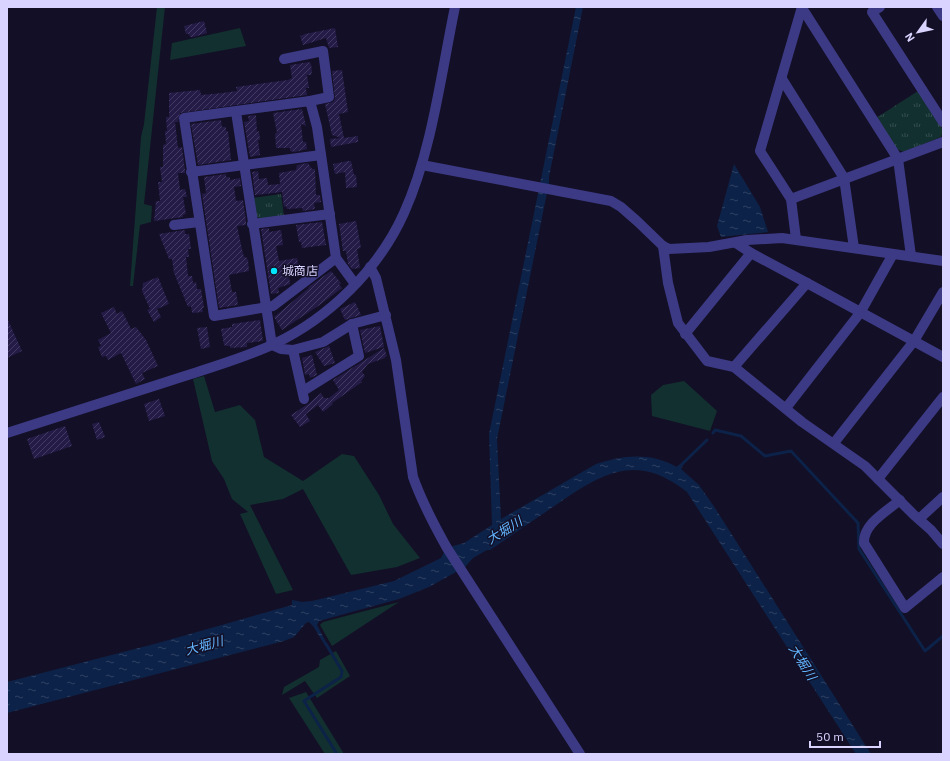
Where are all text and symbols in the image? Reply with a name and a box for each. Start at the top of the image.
north arrow [898,12,938,52]
text: N [902,30,918,45]
place label: 城商店 [282,263,318,278]
marker: 城商店 [269,266,279,276]
water label: 大堀川 [483,512,527,548]
water label: 大堀川 [183,632,227,659]
water label: 大堀川 [785,641,821,685]
scale bar [810,723,880,749]
text: 50 m [816,729,844,744]

